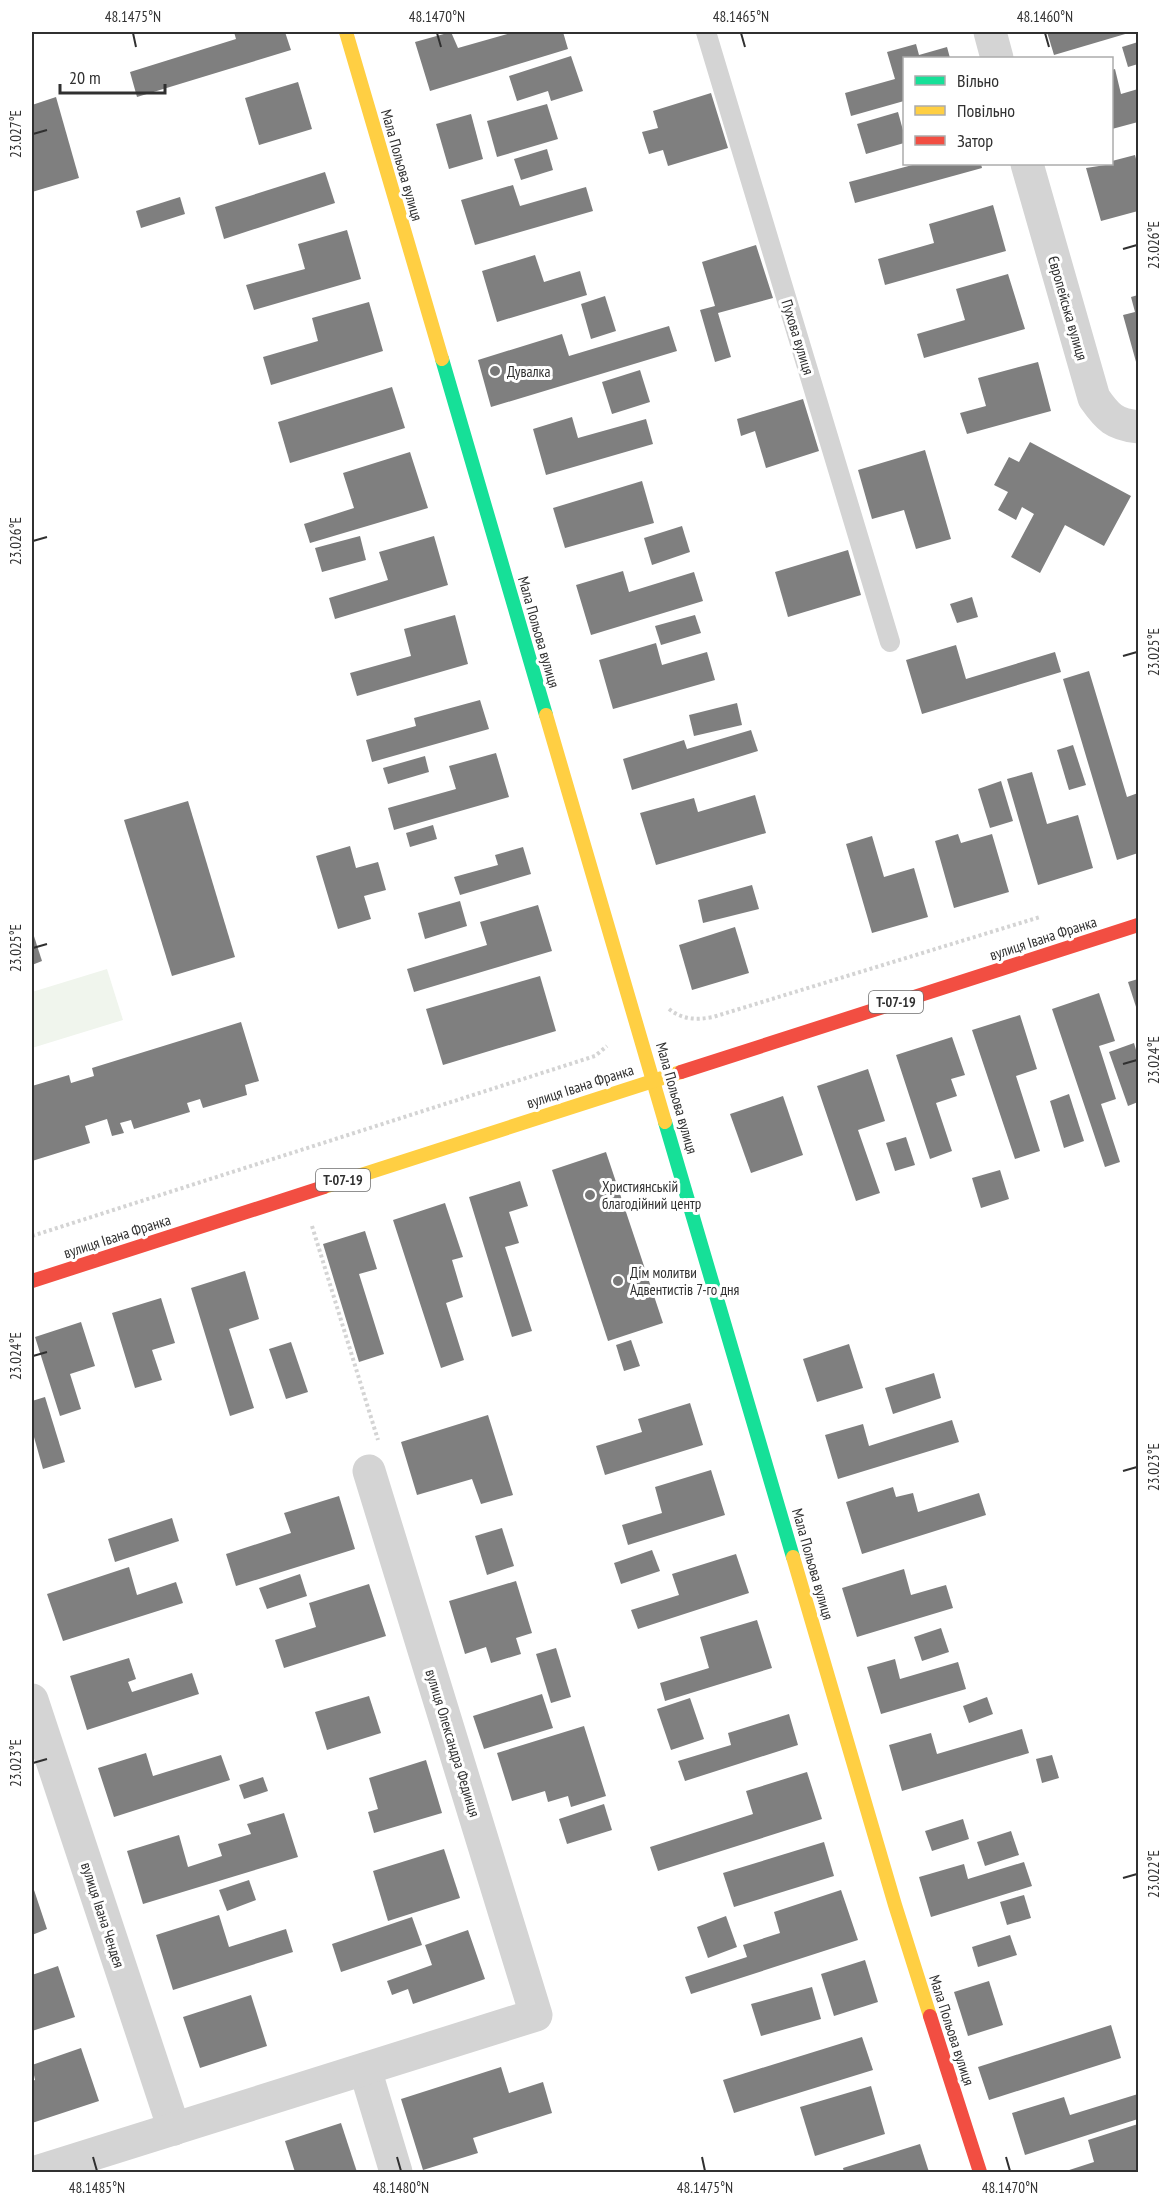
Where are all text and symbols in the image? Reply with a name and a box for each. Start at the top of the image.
text: 48.1475°N [105,7,161,26]
text: 48.1470°N [409,7,465,26]
text: 48.1465°N [713,7,769,26]
text: 48.1460°N [1017,7,1073,26]
scale bar [60,57,165,95]
legend [903,57,1113,165]
text: 20 m [69,66,101,89]
text: Вільно [957,69,999,92]
text: Повільно [957,99,1015,122]
street label: Мала Польова вулиця [377,107,427,223]
text: 23.027°E [6,110,25,158]
text: Затор [957,129,993,152]
text: 23.026°E [1144,221,1163,269]
street label: Європейська вулиця [1044,254,1092,363]
street label: Пухова вулиця [778,297,819,377]
place label: Дувалка [507,362,550,381]
marker: Дувалка [488,364,502,378]
text: 23.026°E [6,517,25,565]
street label: Мала Польова вулиця [514,574,564,690]
text: 23.025°E [1144,628,1163,676]
street label: вулиця Івана Франка [987,912,1099,964]
text: 23.025°E [6,924,25,972]
road number: Т-07-19 [869,991,923,1013]
text: 23.024°E [1144,1036,1163,1084]
street label: Мала Польова вулиця [652,1040,702,1156]
street label: вулиця Івана Франка [524,1060,636,1112]
road number: Т-07-19 [316,1169,370,1191]
place label: Християнській благодійний центр [602,1177,701,1213]
marker: Християнській благодійний центр [583,1188,597,1202]
street label: вулиця Івана Франка [61,1210,173,1262]
place label: Дім молитви Адвентистів 7-го дня [630,1263,740,1299]
marker: Дім молитви Адвентистів 7-го дня [611,1274,625,1288]
text: 23.024°E [6,1332,25,1380]
text: 23.023°E [1144,1443,1163,1491]
street label: Мала Польова вулиця [788,1506,838,1622]
street label: вулиця Олександра Фединця [421,1667,485,1819]
text: 23.023°E [6,1739,25,1787]
text: 23.022°E [1144,1850,1163,1898]
street label: вулиця Івана Чендея [77,1860,129,1970]
street label: Мала Польова вулиця [925,1972,979,2088]
text: 48.1485°N [69,2178,125,2197]
text: 48.1480°N [373,2178,429,2197]
text: 48.1475°N [677,2178,733,2197]
text: 48.1470°N [982,2178,1038,2197]

